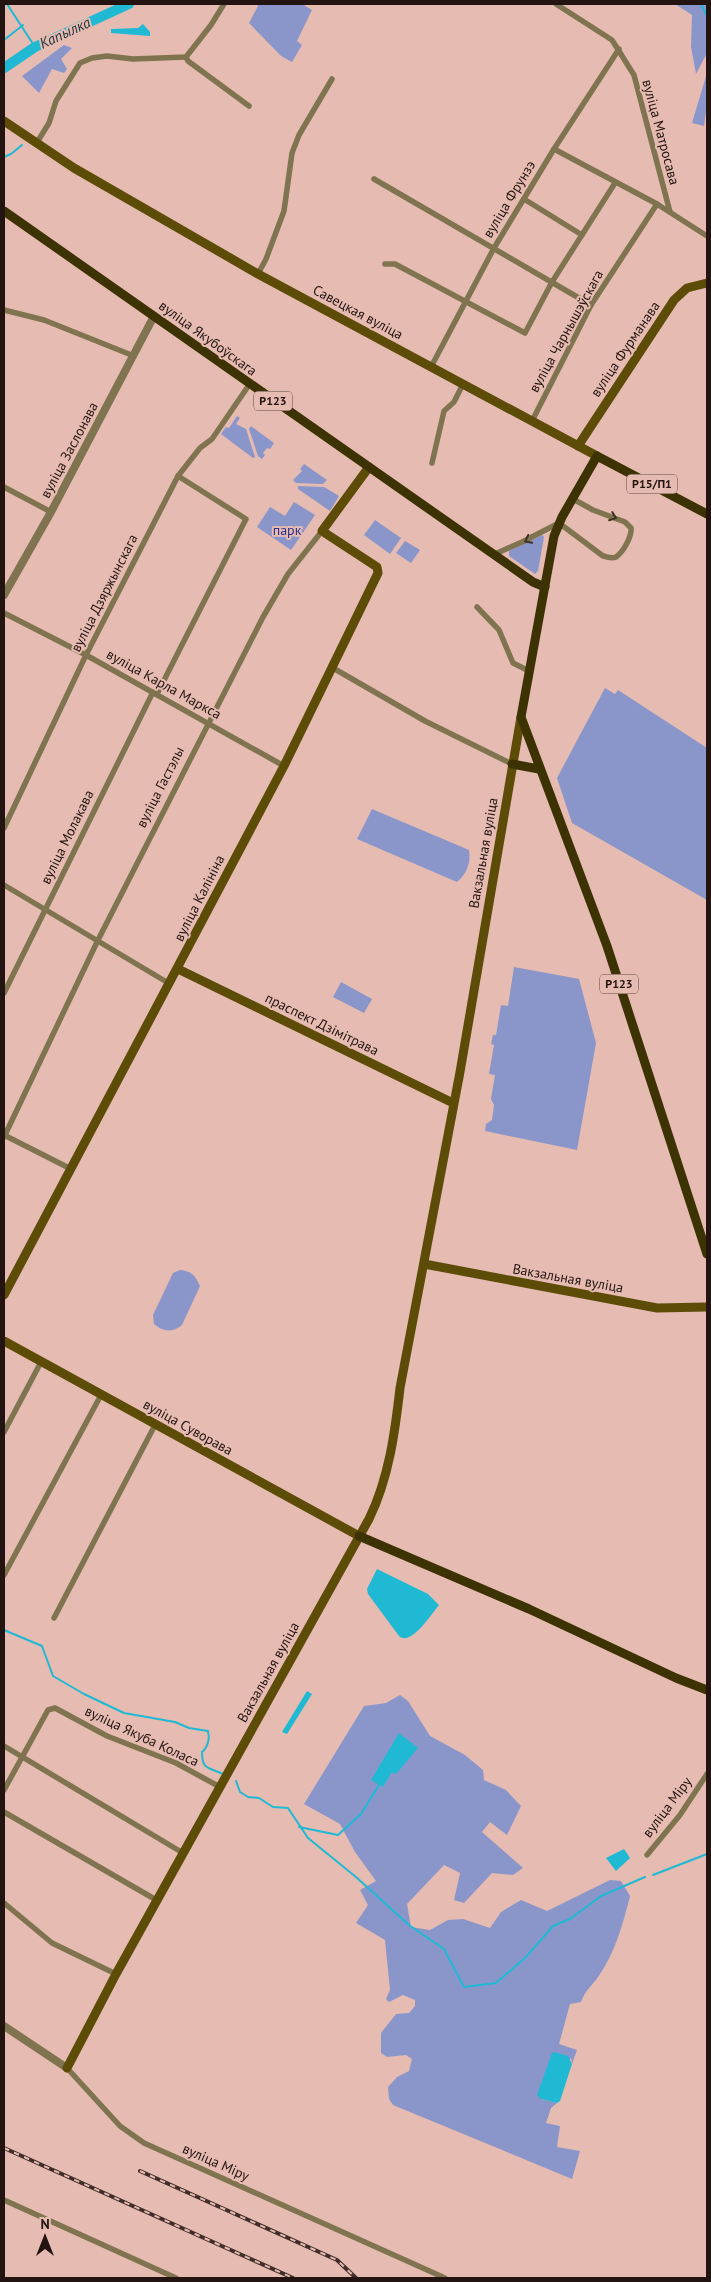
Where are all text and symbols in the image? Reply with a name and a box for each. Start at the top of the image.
water label: Капылка [36,12,94,53]
street label: вуліца Матросава [638,77,684,187]
street label: вуліца Фрунзэ [479,157,539,241]
street label: вуліца Чарнышэўскага [525,267,607,395]
street label: Савецкая вуліца [310,281,406,343]
street label: вуліца Якубоўскага [155,296,261,380]
street label: вуліца Фурманава [586,298,664,400]
road number: Р123 [254,392,292,411]
street label: вуліца Заслонава [36,399,102,501]
road number: Р15/П1 [627,474,677,494]
one-way arrow [608,511,617,521]
park label: парк [273,521,302,539]
street label: вуліца Дзяржынскага [67,531,142,655]
one-way arrow [524,533,533,543]
street label: вуліца Карла Маркса [103,645,225,723]
street label: вуліца Гастэлы [132,744,188,830]
street label: вуліца Молакава [36,787,98,887]
street label: Вакзальная вуліца [464,796,502,910]
street label: вуліца Калініна [170,852,229,944]
road number: Р123 [600,974,638,994]
street label: праспект Дзімітрава [262,989,382,1059]
street label: Вакзальная вуліца [511,1259,625,1297]
street label: вуліца Суворава [140,1395,236,1459]
street label: Вакзальная вуліца [233,1619,303,1725]
street label: вуліца Якуба Коласа [82,1702,202,1770]
street label: вуліца Міру [638,1773,696,1841]
street label: вуліца Міру [180,2139,253,2185]
north arrow [20,2212,70,2262]
text: N [40,2215,50,2233]

